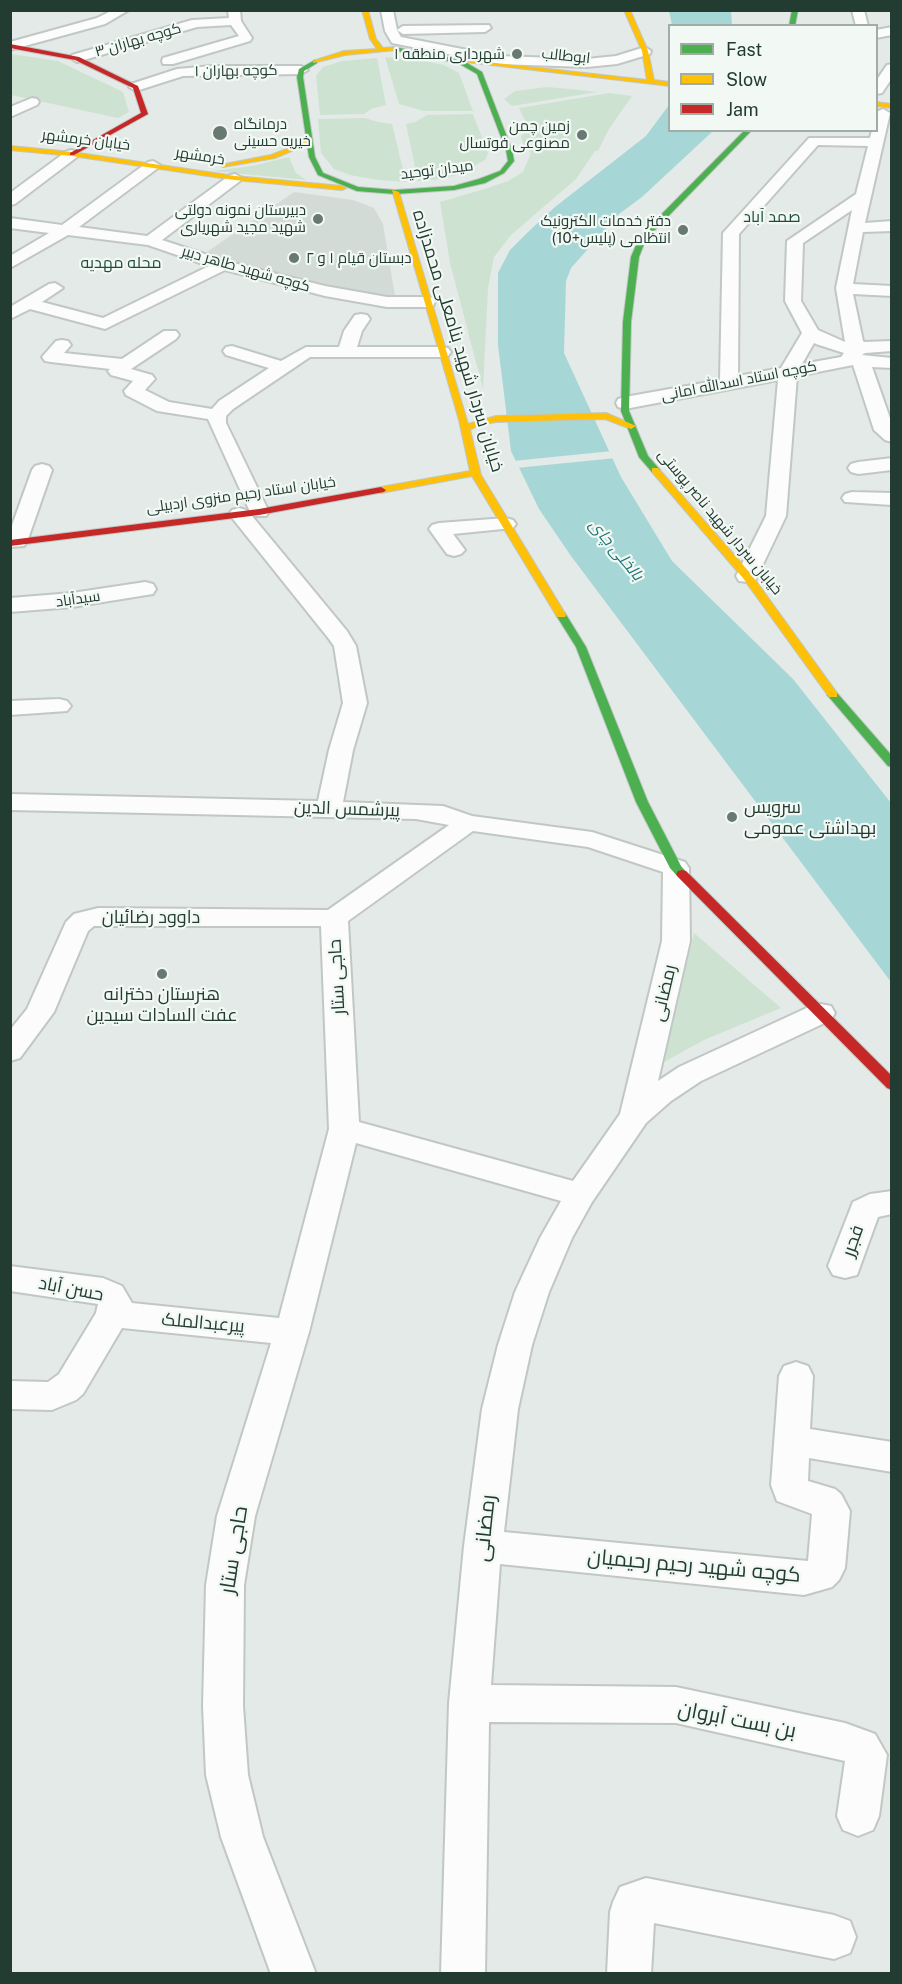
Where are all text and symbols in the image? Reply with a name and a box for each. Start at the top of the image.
street label: کوچه بهاران ۳ [93,19,183,61]
legend [668,24,878,132]
text: Fast [726,39,762,60]
place label: شهرداری منطقه ۱ [394,45,505,63]
street label: ابوطالب [541,45,591,67]
marker: شهرداری منطقه ۱ [510,47,524,61]
street label: کوچه بهاران ۱ [194,61,278,81]
text: Slow [726,69,767,90]
text: Jam [726,99,759,120]
place label: درمانگاه خیریه حسینی [234,115,311,150]
place label: زمین چمن مصنوعی فوتسال [460,117,570,152]
marker: درمانگاه خیریه حسینی [211,124,229,142]
street label: خیابان خرمشهر [41,126,131,154]
marker: زمین چمن مصنوعی فوتسال [575,128,589,142]
street label: خرمشهر [174,143,226,169]
street label: میدان توحید [400,157,474,183]
place label: دبیرستان نمونه دولتی شهید مجید شهریاری [175,201,306,236]
street label: خیابان سردار شهید بنامعلی محمدزاده [408,207,508,475]
district label: صمد آباد [743,207,801,227]
marker: دبیرستان نمونه دولتی شهید مجید شهریاری [311,212,325,226]
place label: دفتر خدمات الکترونیک انتظامی (پلیس+10) [540,212,671,247]
marker: دفتر خدمات الکترونیک انتظامی (پلیس+10) [676,223,690,237]
street label: کوچه شهید طاهر دبیر [180,242,312,296]
place label: دبستان قیام ۱ و ۲ [306,249,412,267]
marker: دبستان قیام ۱ و ۲ [287,251,301,265]
district label: محله مهدیه [81,253,161,273]
street label: کوچه استاد اسدالله امانی [660,357,818,405]
street label: خیابان سردار شهید ناصر پوستی [654,446,786,598]
street label: خیابان استاد رحیم منزوی اردبیلی [145,473,337,517]
water label: بالخلی چای [585,516,647,584]
street label: سیدآباد [55,587,101,611]
street label: پیرشمس الدین [294,796,400,822]
place label: سرویس بهداشتی عمومی [744,796,876,838]
marker: سرویس بهداشتی عمومی [725,810,739,824]
street label: داوود رضائیان [102,906,200,928]
street label: حاجی ستار [324,939,350,1015]
street label: رمضانی [647,962,681,1024]
marker: هنرستان دخترانه عفت السادات سیدین [155,967,169,981]
place label: هنرستان دخترانه عفت السادات سیدین [86,983,238,1026]
street label: فجرر [838,1222,868,1260]
street label: حسن آباد [37,1272,105,1306]
street label: پیرعبدالملک [161,1309,245,1337]
street label: رمضانی [469,1493,501,1563]
street label: حاجی ستار [215,1504,253,1596]
street label: کوچه شهید رحیم رحیمیان [586,1544,802,1588]
street label: بن بست آبروان [676,1696,798,1744]

